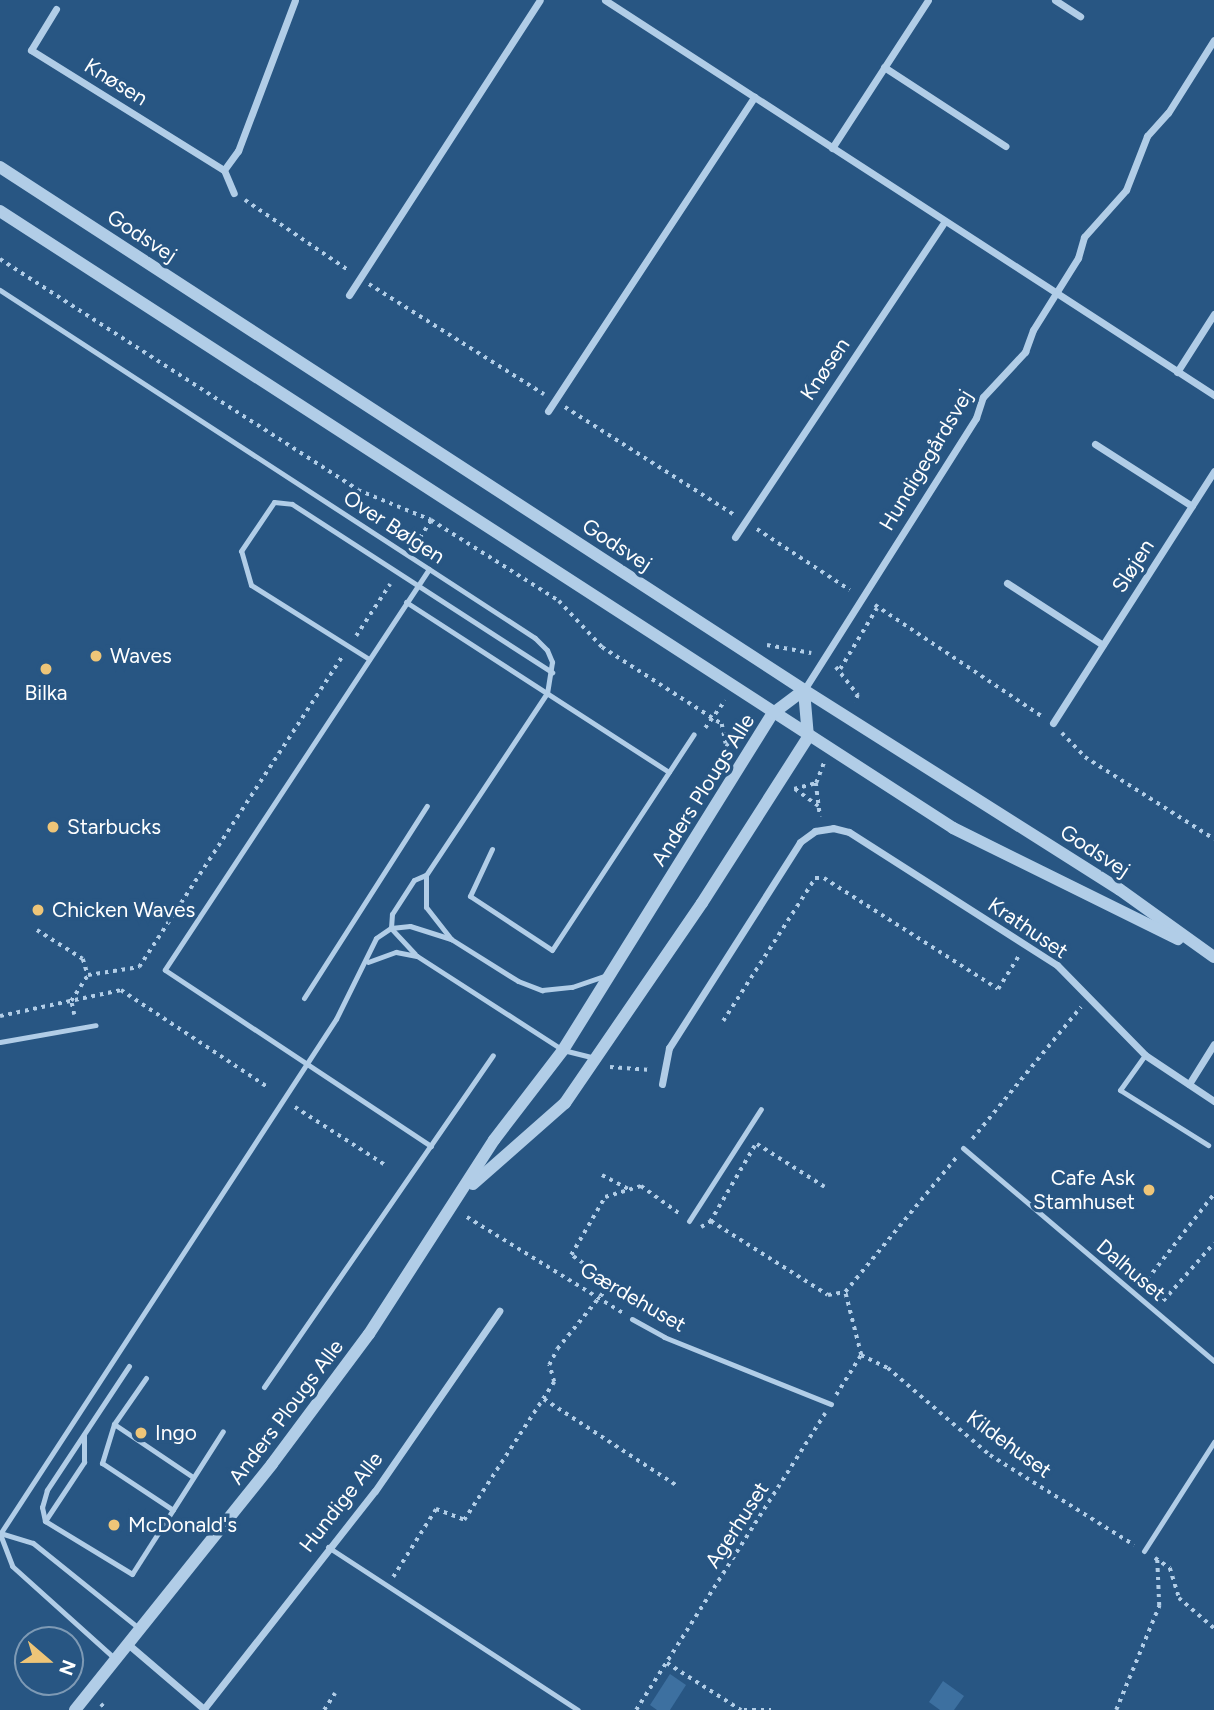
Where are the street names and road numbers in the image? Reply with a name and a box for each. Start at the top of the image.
street label: Knøsen [80,53,152,111]
street label: Godsvej [102,204,182,268]
street label: Knøsen [795,333,855,405]
street label: Hundigegårdsvej [874,385,978,535]
street label: Over Bølgen [339,485,449,569]
street label: Godsvej [577,513,657,577]
street label: Sløjen [1107,535,1159,597]
street label: Anders Plougs Alle [646,709,760,871]
street label: Godsvej [1055,819,1135,883]
street label: Krathuset [983,892,1073,964]
street label: Dalhuset [1091,1234,1171,1306]
street label: Gærdehuset [576,1257,690,1337]
street label: Anders Plougs Alle [223,1335,349,1489]
street label: Kildehuset [962,1405,1056,1483]
street label: Hundige Alle [294,1447,388,1557]
street label: Agerhuset [700,1477,774,1573]

